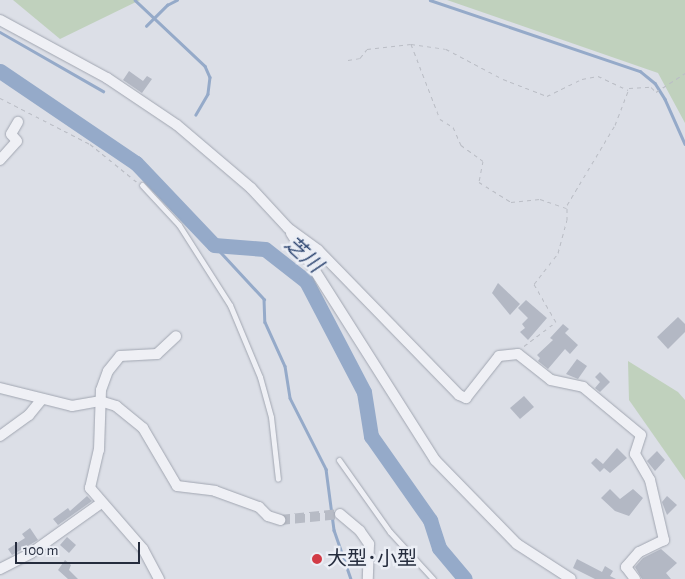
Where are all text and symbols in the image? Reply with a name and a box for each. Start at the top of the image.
water label: 芝川 [279,232,327,278]
scale bar [18,532,142,564]
text: 100 m [23,543,58,558]
place label: 大型･小型 [327,547,417,571]
marker: 大型･小型 [311,553,323,565]

